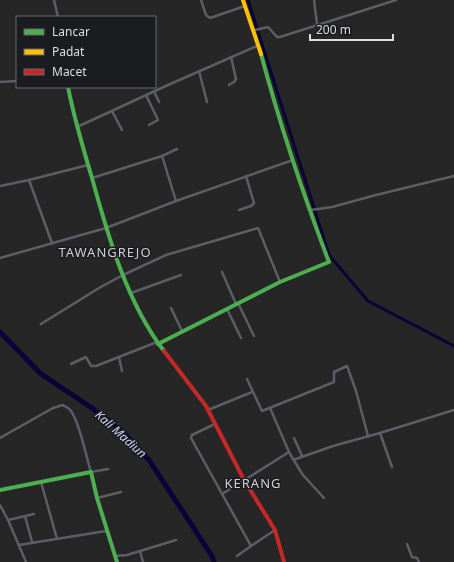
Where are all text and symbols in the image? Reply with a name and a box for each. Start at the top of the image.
legend [16,16,156,88]
scale bar [310,16,393,42]
text: 200 m [316,21,351,38]
text: Lancar [52,23,90,40]
text: Padat [52,43,85,60]
text: Macet [52,63,87,80]
district label: TAWANGREJO [58,243,152,261]
water label: Kali Madiun [92,406,150,462]
district label: KERANG [224,474,282,492]

